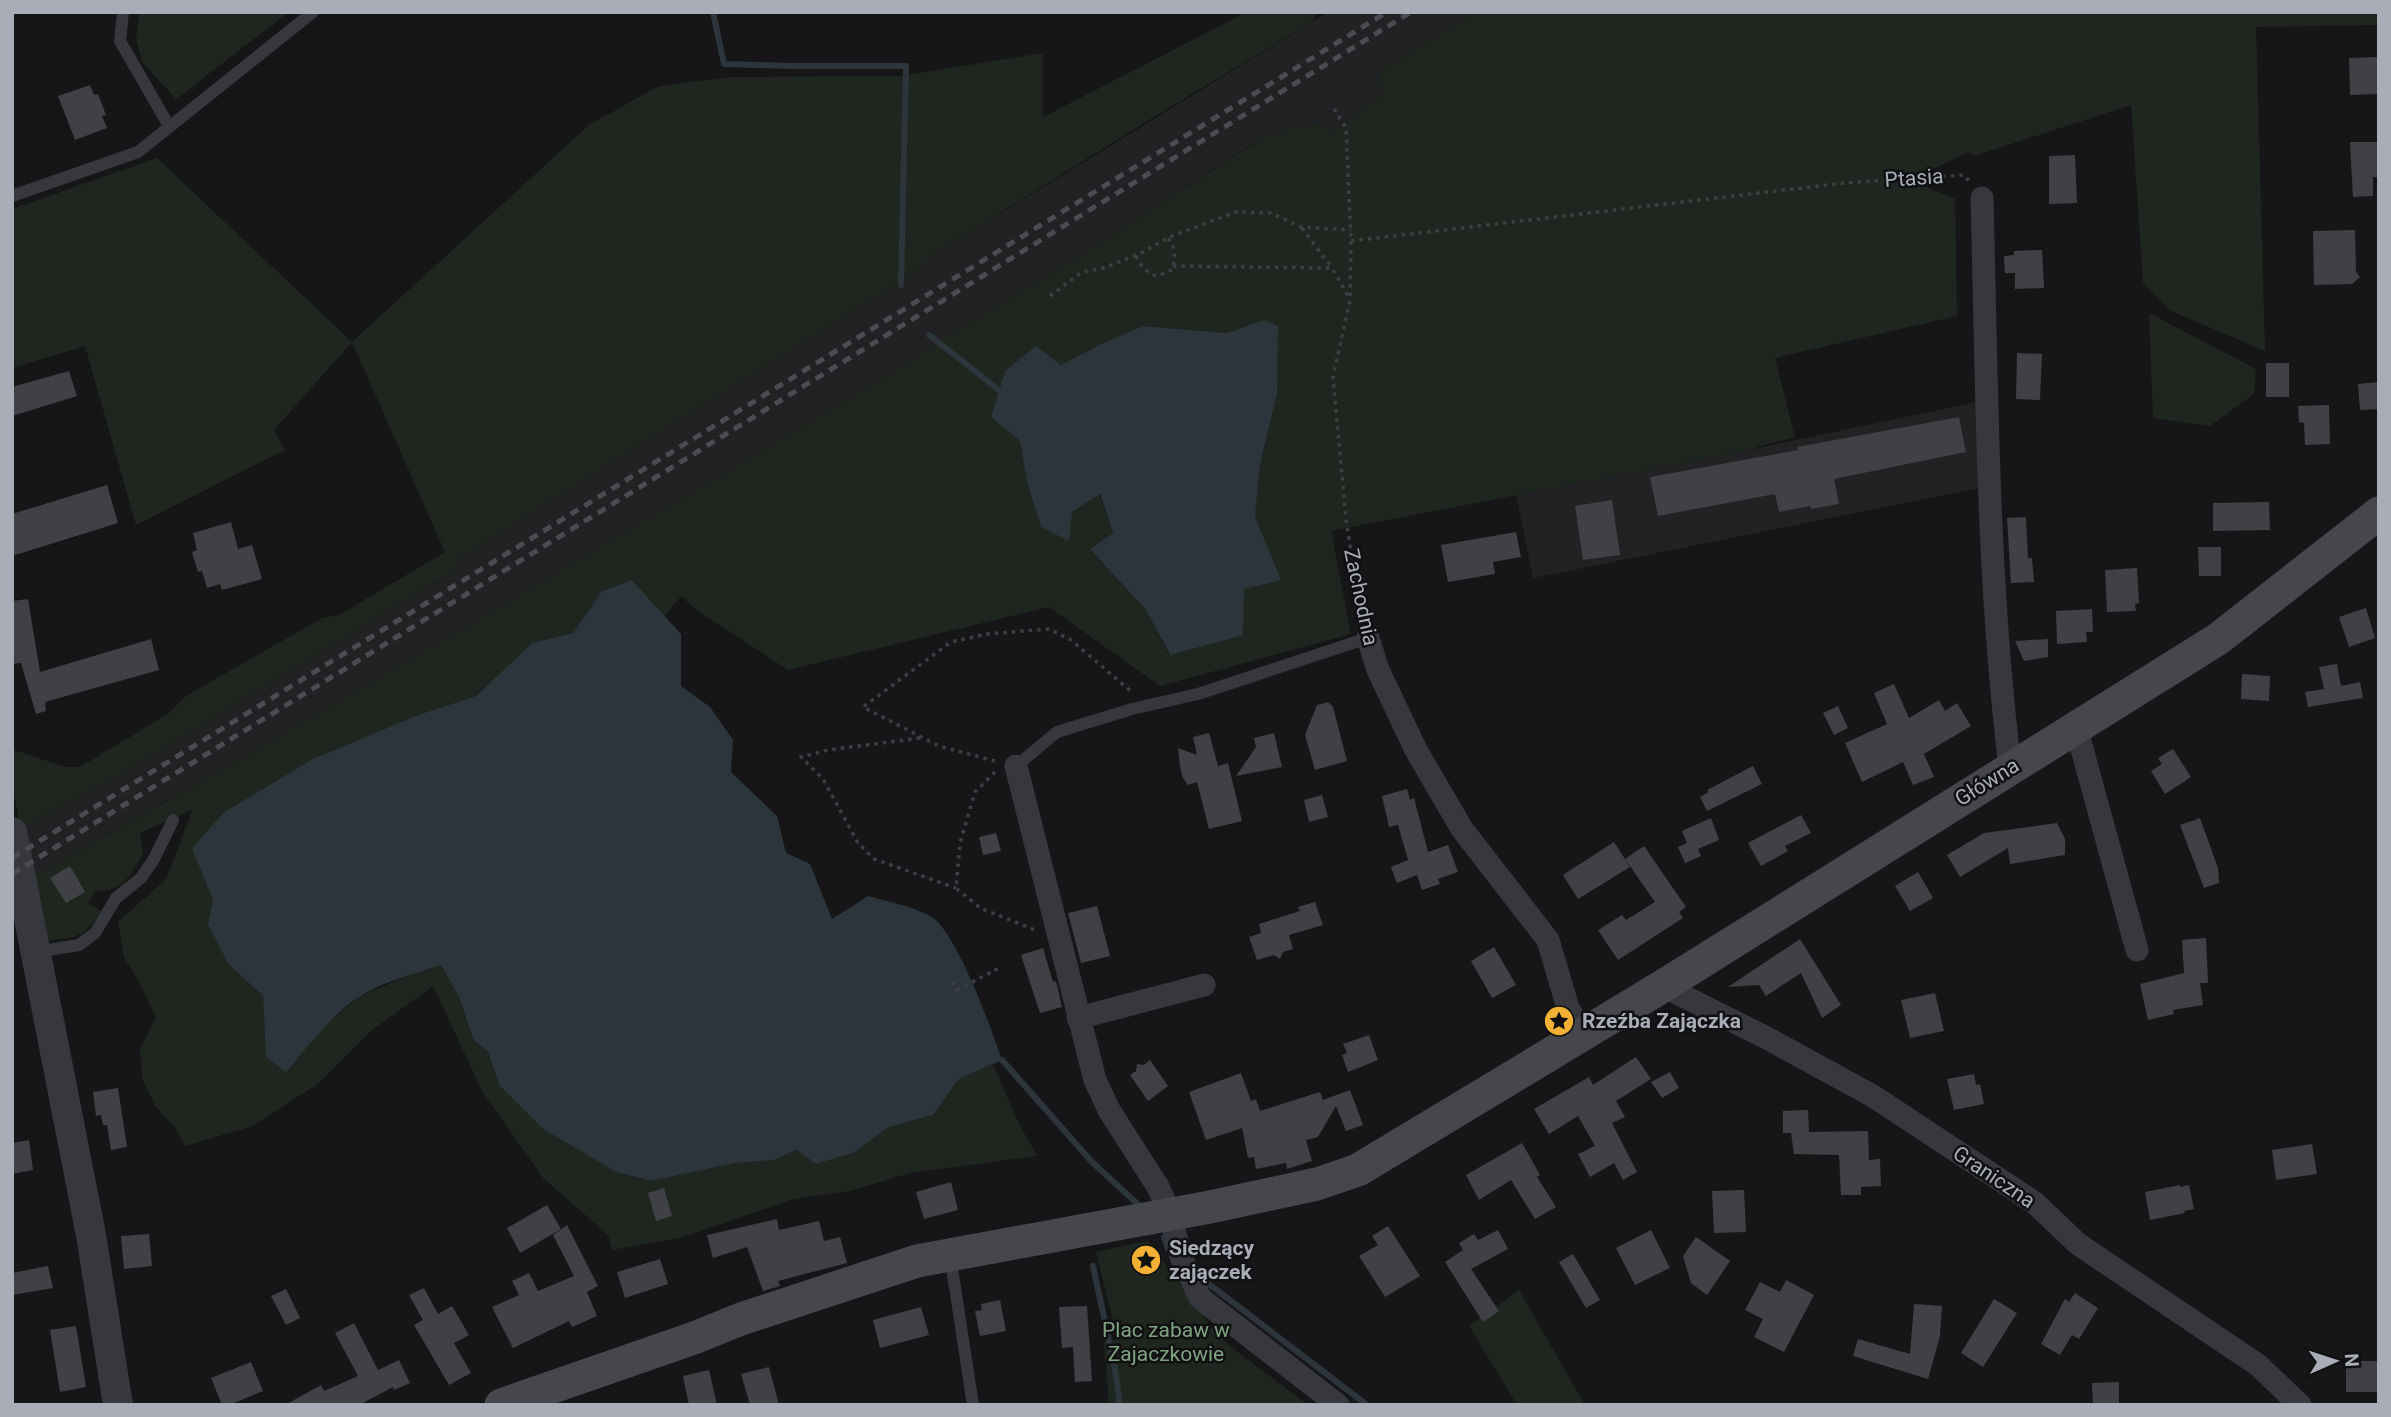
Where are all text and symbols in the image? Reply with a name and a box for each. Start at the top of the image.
street label: Ptasia [1884,164,1944,192]
street label: Zachodnia [1339,546,1383,648]
street label: Główna [1951,753,2023,811]
place icon: Rzeźba Zajączka [1542,1004,1576,1038]
place label: Rzeźba Zajączka [1582,1009,1741,1033]
street label: Graniczna [1948,1141,2040,1213]
place label: Siedzący zajączek [1169,1236,1255,1284]
place icon: Siedzący zajączek [1129,1243,1163,1277]
park label: Plac zabaw w Zajaczkowie [1102,1318,1230,1366]
north arrow [2300,1326,2370,1396]
text: N [2340,1353,2363,1367]

